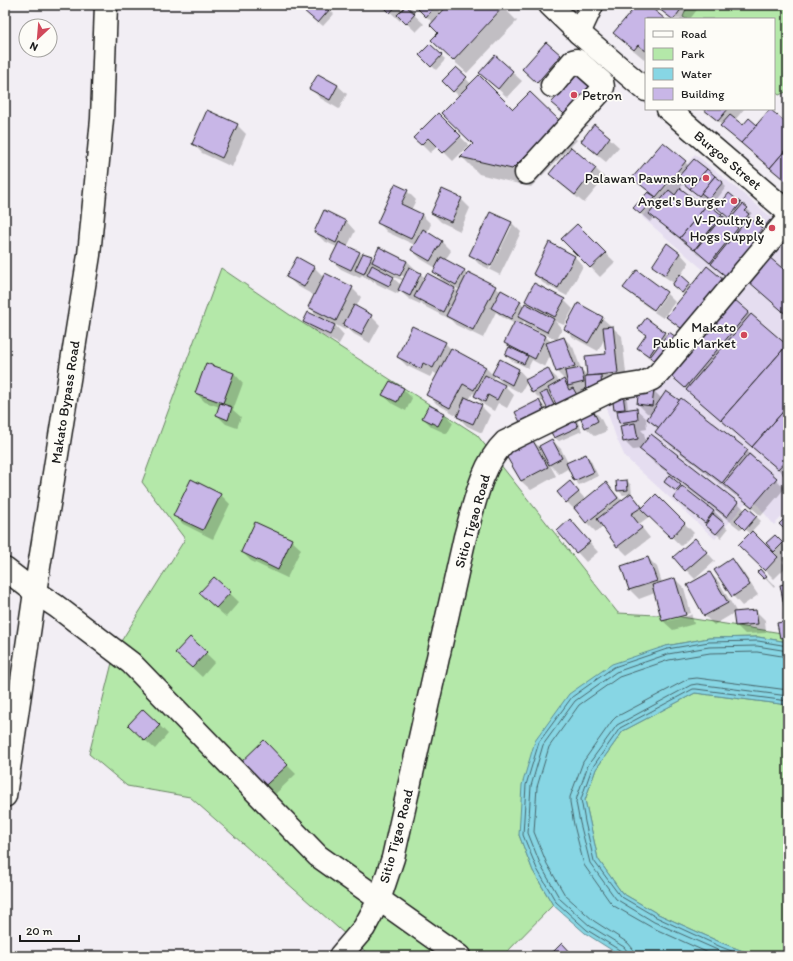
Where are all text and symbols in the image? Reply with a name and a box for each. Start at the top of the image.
north arrow [18,18,58,58]
legend [645,18,775,110]
text: Road [681,27,707,41]
text: N [28,39,40,54]
text: Park [681,47,705,61]
text: Water [681,67,712,81]
place label: Petron [582,87,622,104]
text: Building [681,87,725,101]
marker: Petron [569,90,579,100]
street label: Burgos Street [690,127,765,194]
place label: Palawan Pawnshop [585,170,698,187]
marker: Palawan Pawnshop [701,173,711,183]
place label: Angel's Burger [638,193,726,210]
marker: Angel's Burger [729,196,739,206]
place label: V-Poultry & Hogs Supply [690,212,764,245]
marker: V-Poultry & Hogs Supply [767,223,777,233]
place label: Makato Public Market [653,319,736,352]
marker: Makato Public Market [739,330,749,340]
street label: Makato Bypass Road [47,339,84,465]
street label: Sitio Tigao Road [451,472,494,570]
street label: Sitio Tigao Road [376,787,417,885]
scale bar [20,917,79,943]
text: 20 m [26,924,53,938]

